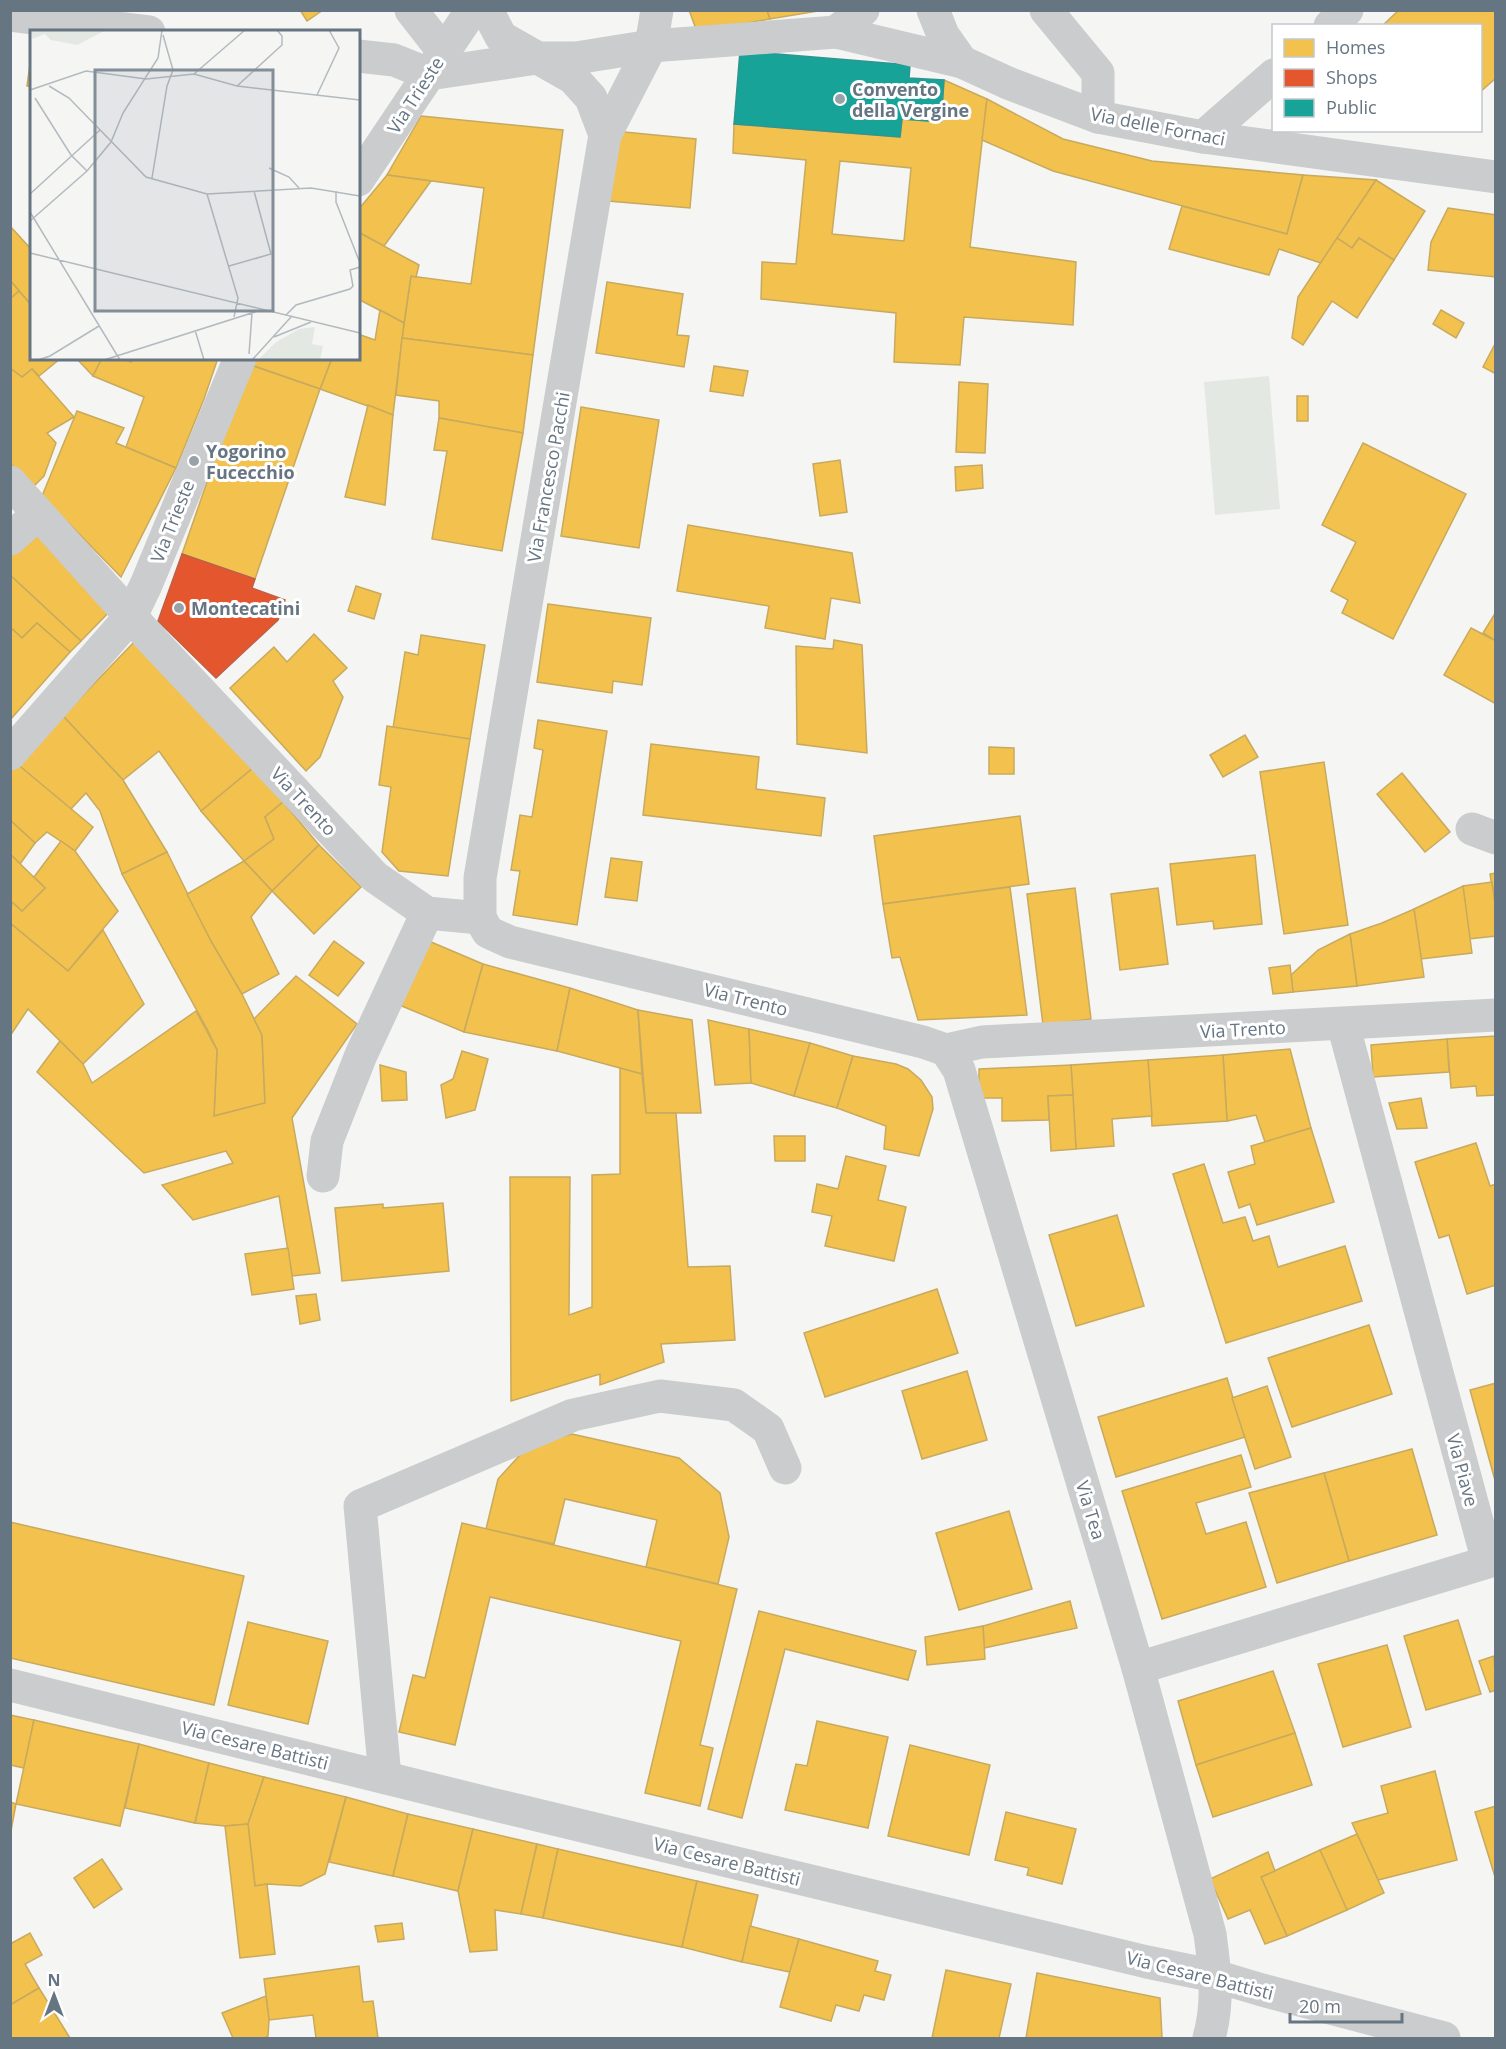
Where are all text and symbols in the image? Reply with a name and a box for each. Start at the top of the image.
legend [1272,24,1482,132]
inset map [30,30,360,360]
text: Homes [1326,35,1385,59]
street label: Via Trieste [381,52,449,138]
text: Shops [1326,65,1377,89]
place label: Convento della Vergine [852,77,969,122]
marker: Convento della Vergine [833,92,847,106]
text: Public [1326,95,1377,119]
street label: Via delle Fornaci [1089,101,1227,151]
street label: Via Francesco Pacchi [521,390,575,564]
place label: Yogorino Fucecchio [206,439,295,484]
marker: Yogorino Fucecchio [187,454,201,468]
street label: Via Trieste [145,476,199,566]
place label: Montecatini [191,596,300,620]
marker: Montecatini [172,601,186,615]
street label: Via Trento [266,762,342,840]
street label: Via Trento [702,977,790,1021]
street label: Via Trento [1200,1015,1286,1043]
street label: Via Piave [1442,1431,1484,1509]
street label: Via Tea [1071,1478,1111,1542]
street label: Via Cesare Battisti [179,1715,331,1775]
street label: Via Cesare Battisti [651,1831,803,1891]
street label: Via Cesare Battisti [1124,1945,1276,2005]
north arrow [24,1965,84,2025]
text: N [47,1969,61,1991]
scale bar [1290,1986,1402,2024]
text: 20 m [1299,1994,1341,2018]

